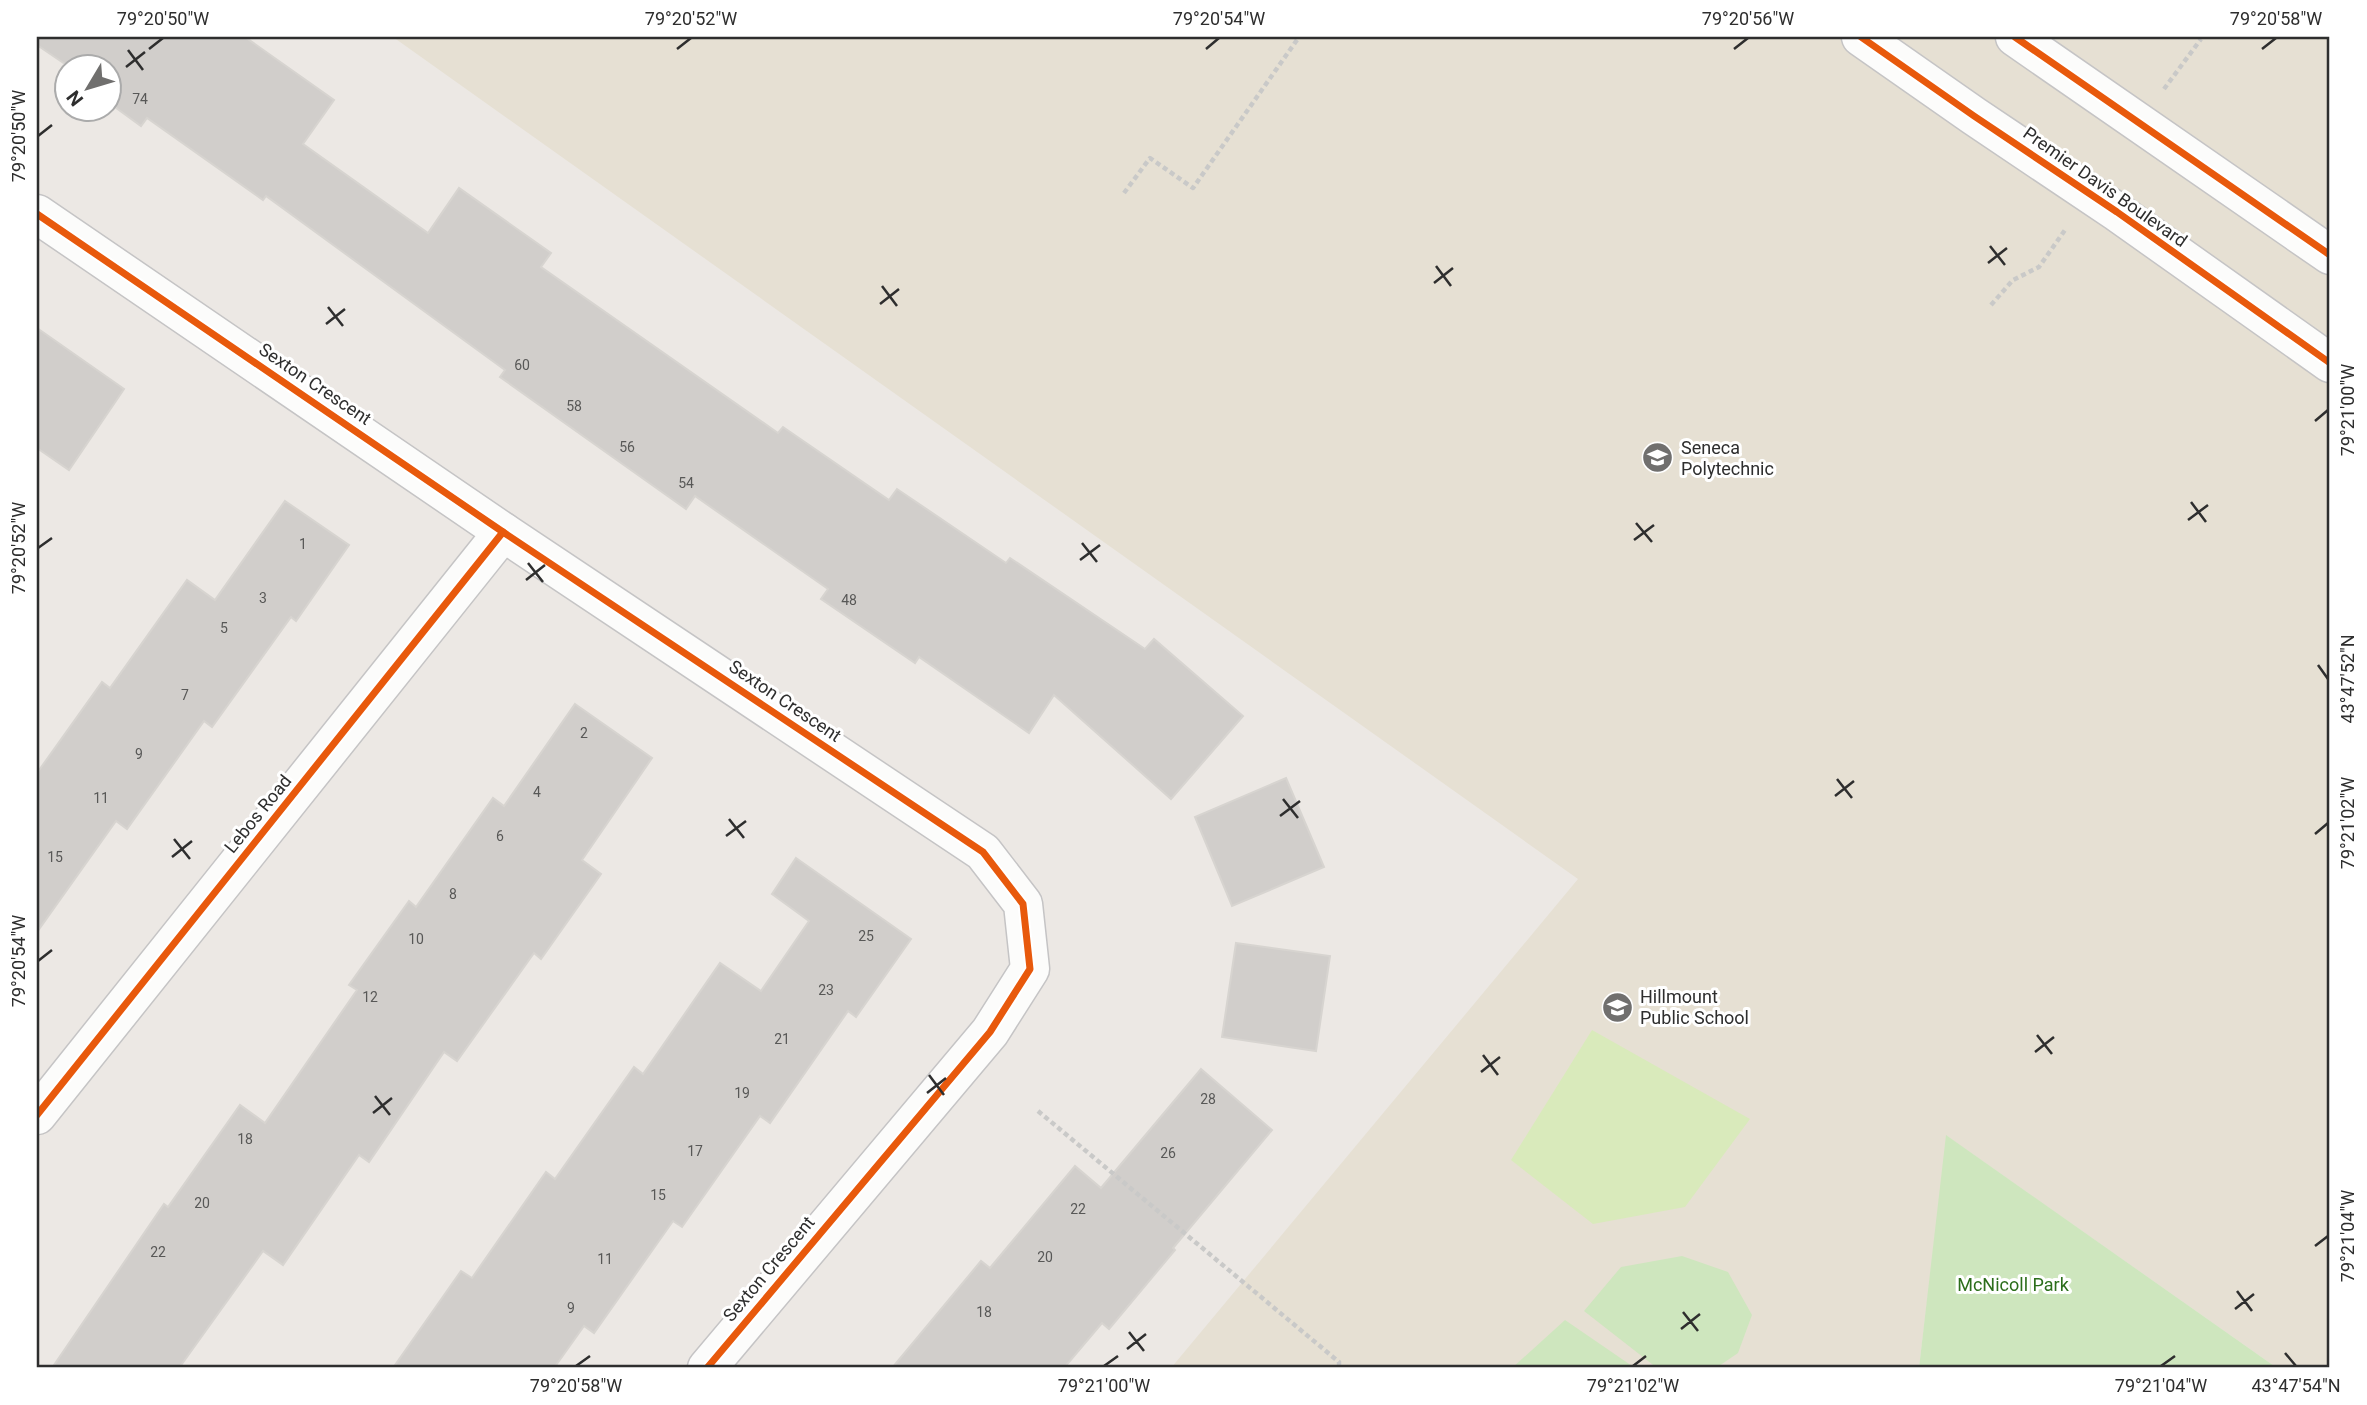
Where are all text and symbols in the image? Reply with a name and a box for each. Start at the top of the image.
text: 79°20'50"W [117,8,209,29]
text: 79°20'52"W [645,8,737,29]
text: 79°20'54"W [1173,8,1265,29]
text: 79°20'56"W [1702,8,1794,29]
text: 79°20'58"W [2230,8,2322,29]
north arrow [52,52,122,122]
text: N [62,86,88,111]
text: 79°20'50"W [8,90,29,182]
house number: 74 [132,91,148,107]
street label: Premier Davis Boulevard [2019,122,2191,251]
street label: Sexton Crescent [255,338,375,429]
house number: 60 [514,357,530,373]
text: 79°21'00"W [2337,364,2358,456]
house number: 58 [566,398,582,414]
place label: Seneca Polytechnic [1681,437,1774,479]
house number: 56 [619,439,635,455]
school or university icon: Seneca Polytechnic [1641,441,1675,475]
house number: 54 [678,475,694,491]
text: 79°20'52"W [8,502,29,594]
house number: 1 [299,536,307,552]
house number: 3 [259,590,267,606]
house number: 48 [841,592,857,608]
house number: 5 [220,620,228,636]
text: 43°47'52"N [2337,634,2358,724]
street label: Sexton Crescent [725,655,845,746]
house number: 7 [181,687,189,703]
house number: 2 [580,725,588,741]
house number: 9 [135,746,143,762]
street label: Lebos Road [220,770,296,857]
text: 79°21'02"W [2337,777,2358,869]
house number: 4 [533,784,541,800]
house number: 11 [93,790,109,806]
house number: 6 [496,828,504,844]
house number: 15 [47,849,63,865]
house number: 8 [449,886,457,902]
text: 79°20'54"W [8,915,29,1007]
house number: 25 [858,928,874,944]
house number: 10 [408,931,424,947]
house number: 23 [818,982,834,998]
place label: Hillmount Public School [1640,986,1749,1028]
house number: 12 [362,989,378,1005]
school or university icon: Hillmount Public School [1600,990,1634,1024]
house number: 21 [774,1031,790,1047]
house number: 19 [734,1085,750,1101]
house number: 28 [1200,1091,1216,1107]
house number: 18 [237,1131,253,1147]
house number: 17 [687,1143,703,1159]
house number: 26 [1160,1145,1176,1161]
house number: 15 [650,1187,666,1203]
text: 79°21'04"W [2337,1190,2358,1282]
house number: 20 [194,1195,210,1211]
house number: 22 [1070,1201,1086,1217]
street label: Sexton Crescent [719,1212,819,1326]
house number: 22 [150,1244,166,1260]
house number: 20 [1037,1249,1053,1265]
house number: 11 [597,1251,613,1267]
park label: McNicoll Park [1957,1274,2070,1295]
house number: 9 [567,1300,575,1316]
house number: 18 [976,1304,992,1320]
text: 79°20'58"W [530,1375,622,1396]
text: 79°21'00"W [1058,1375,1150,1396]
text: 79°21'02"W [1587,1375,1679,1396]
text: 79°21'04"W [2115,1375,2207,1396]
text: 43°47'54"N [2251,1375,2341,1396]

